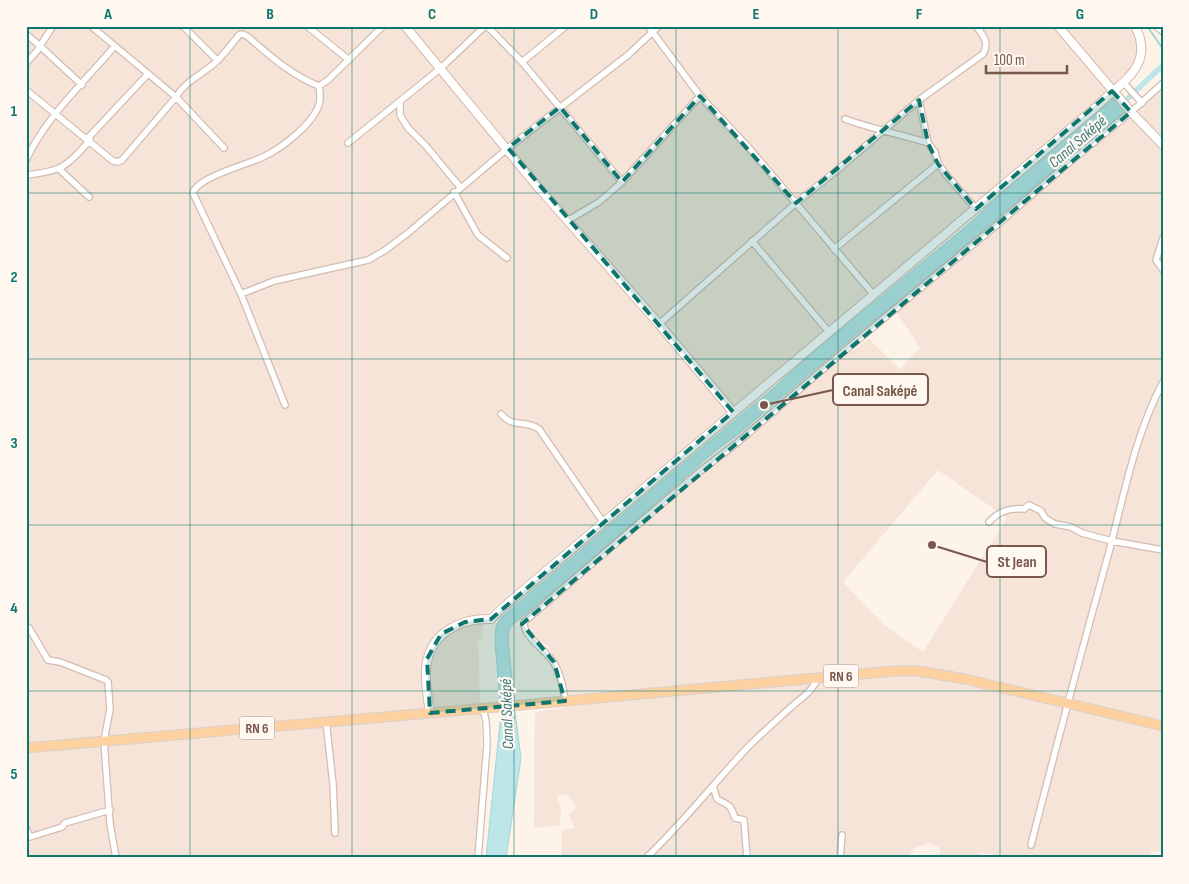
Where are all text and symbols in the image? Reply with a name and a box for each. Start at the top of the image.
text: A [103,5,112,24]
text: B [266,5,274,24]
text: C [428,5,436,24]
text: D [590,5,598,24]
text: E [753,5,760,24]
text: F [916,5,923,24]
text: G [1076,5,1084,24]
scale bar [986,42,1068,74]
text: 100 m [994,51,1025,70]
text: 1 [11,102,18,121]
water label: Canal Saképé [1045,112,1111,172]
text: 2 [10,268,18,287]
callout: Canal Saképé [833,374,928,405]
text: Canal Saképé [843,382,918,401]
text: 3 [10,434,18,453]
callout: St Jean [987,546,1046,577]
text: St Jean [997,553,1037,572]
text: 4 [10,599,18,618]
road number: RN 6 [824,664,858,688]
water label: Canal Saképé [497,678,518,749]
road number: RN 6 [240,716,274,740]
text: 5 [10,765,18,784]

